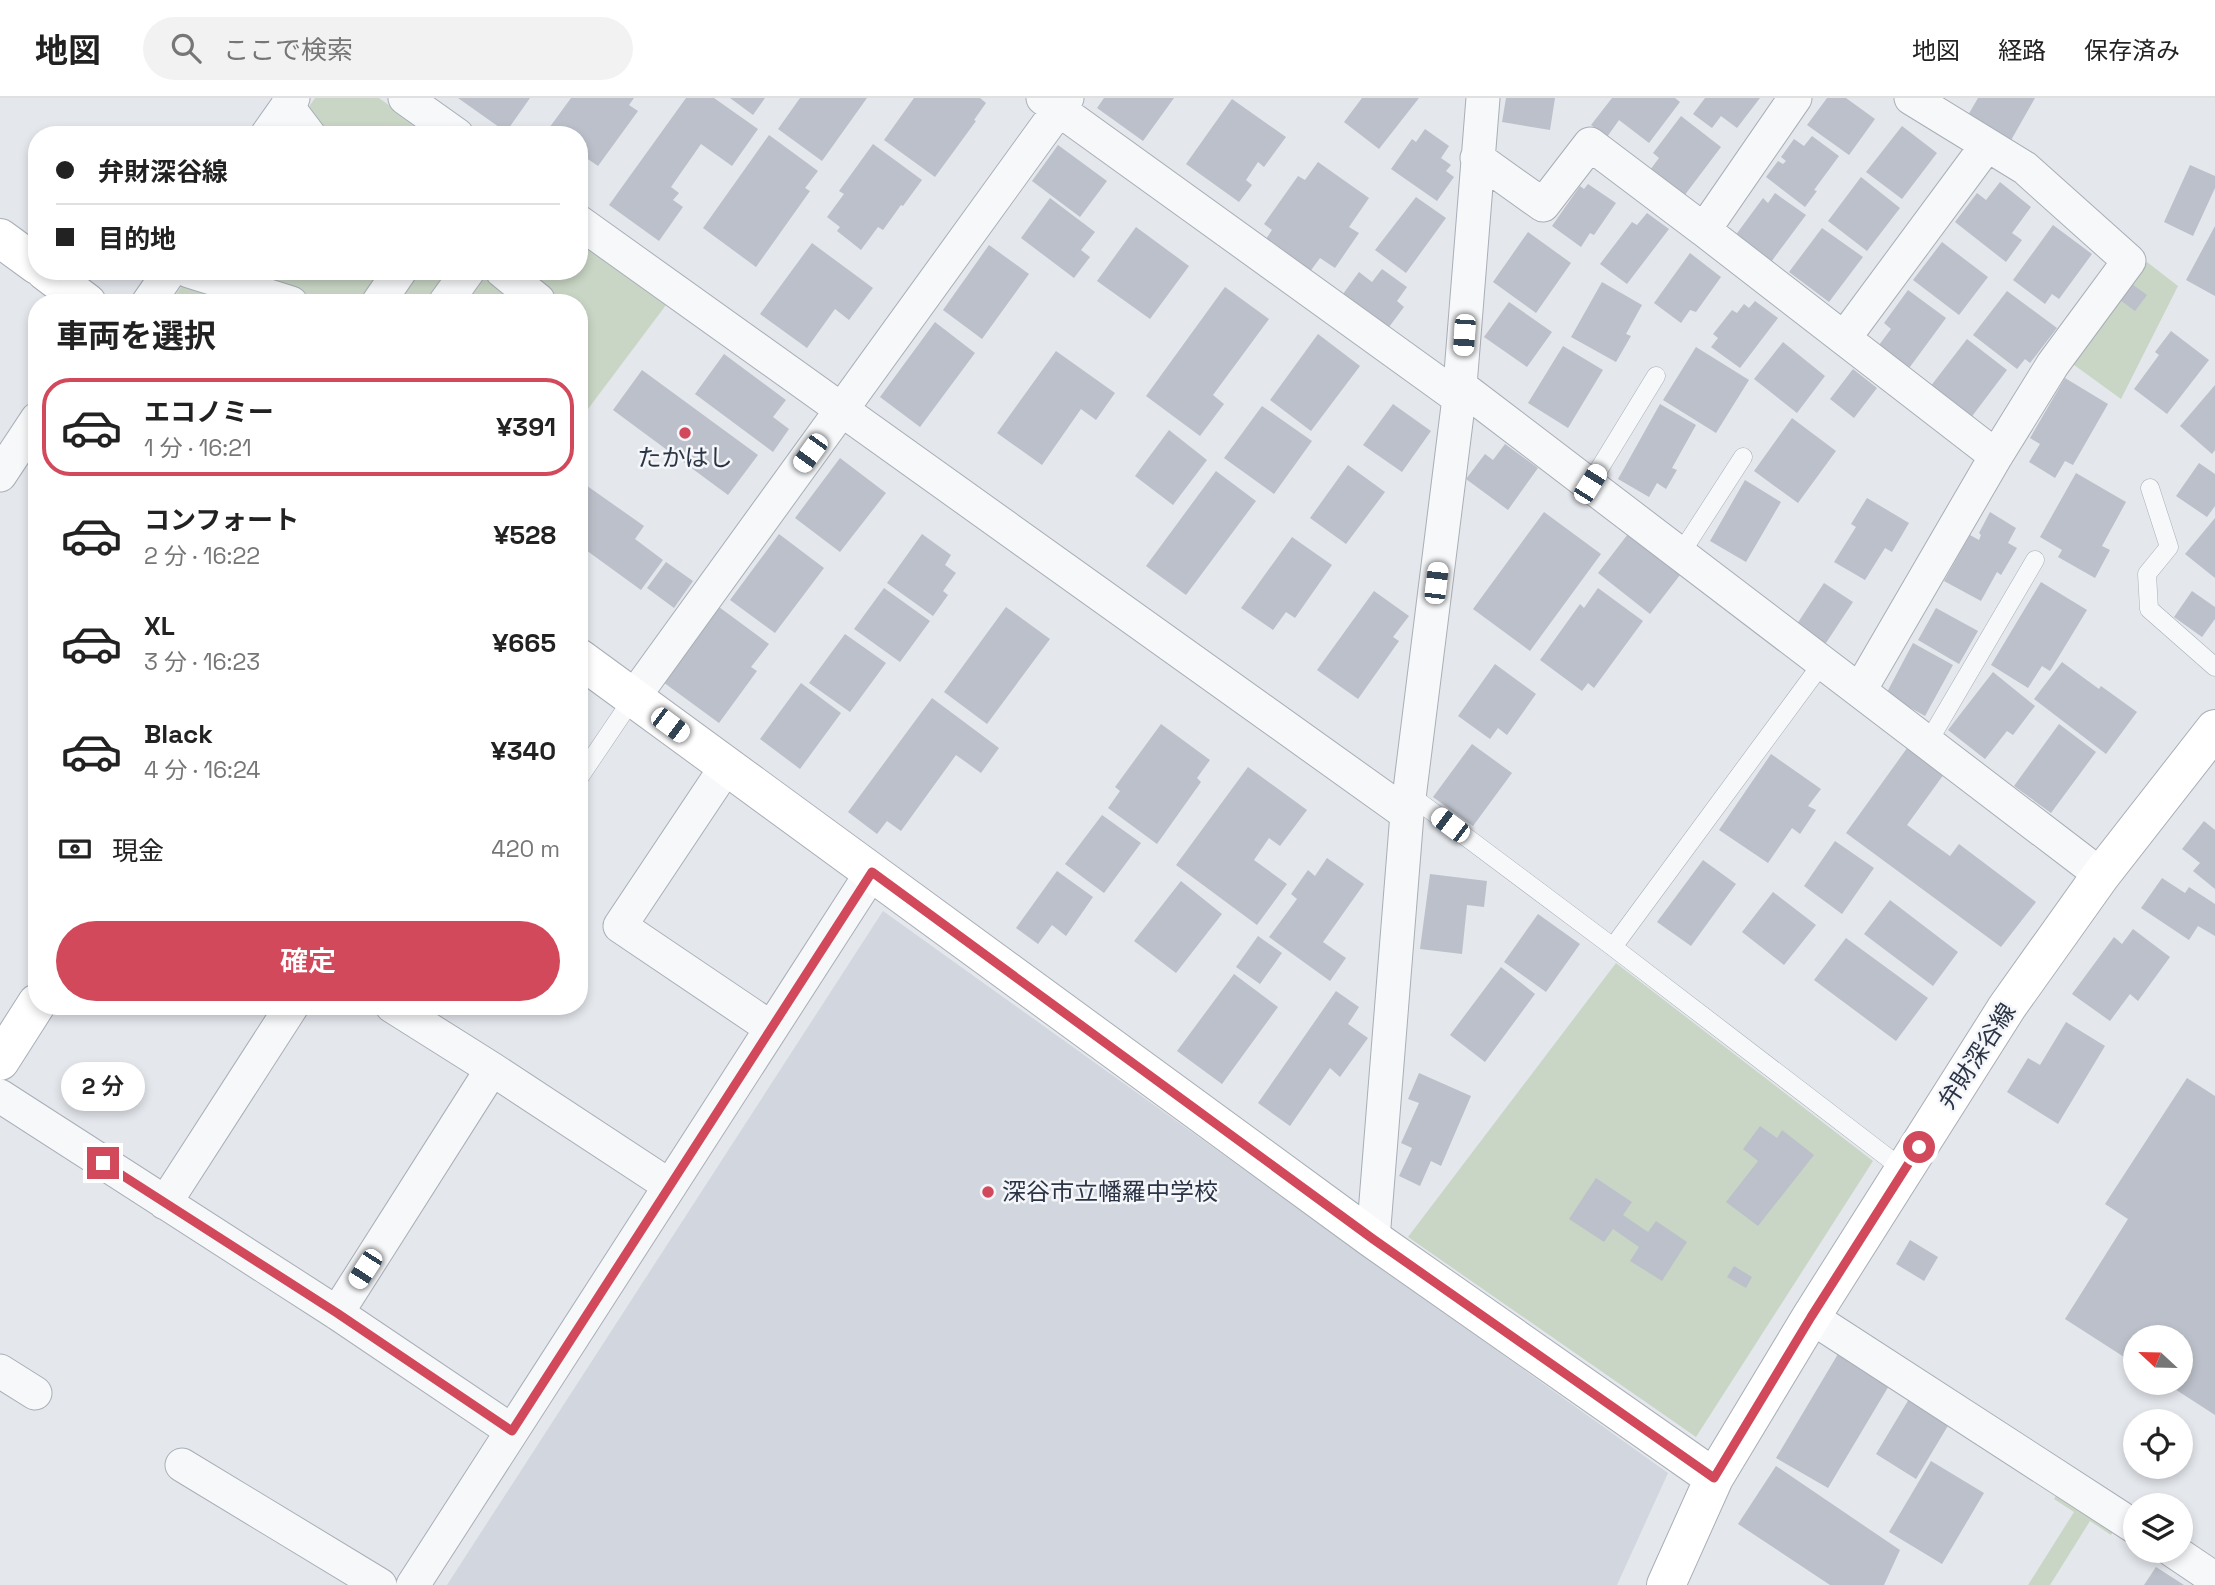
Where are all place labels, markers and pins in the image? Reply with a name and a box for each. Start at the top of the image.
marker: たかはし [677,425,693,441]
place label: たかはし [637,442,733,473]
place label: 深谷市立幡羅中学校 [1002,1176,1218,1207]
marker: 深谷市立幡羅中学校 [980,1184,996,1200]

